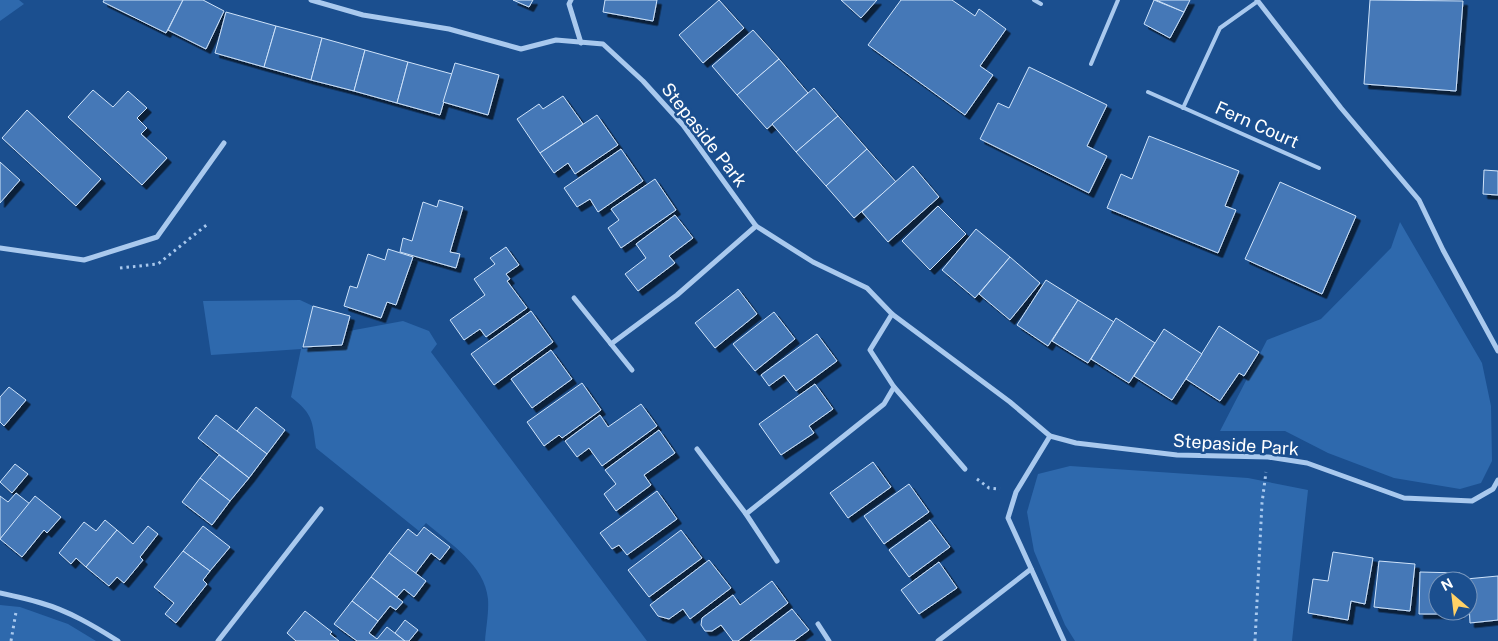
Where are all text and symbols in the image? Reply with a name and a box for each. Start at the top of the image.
street label: Stepaside Park [657,78,752,191]
street label: Fern Court [1212,97,1302,152]
street label: Stepaside Park [1172,430,1300,459]
north arrow [1428,571,1478,621]
text: N [1438,575,1455,594]

